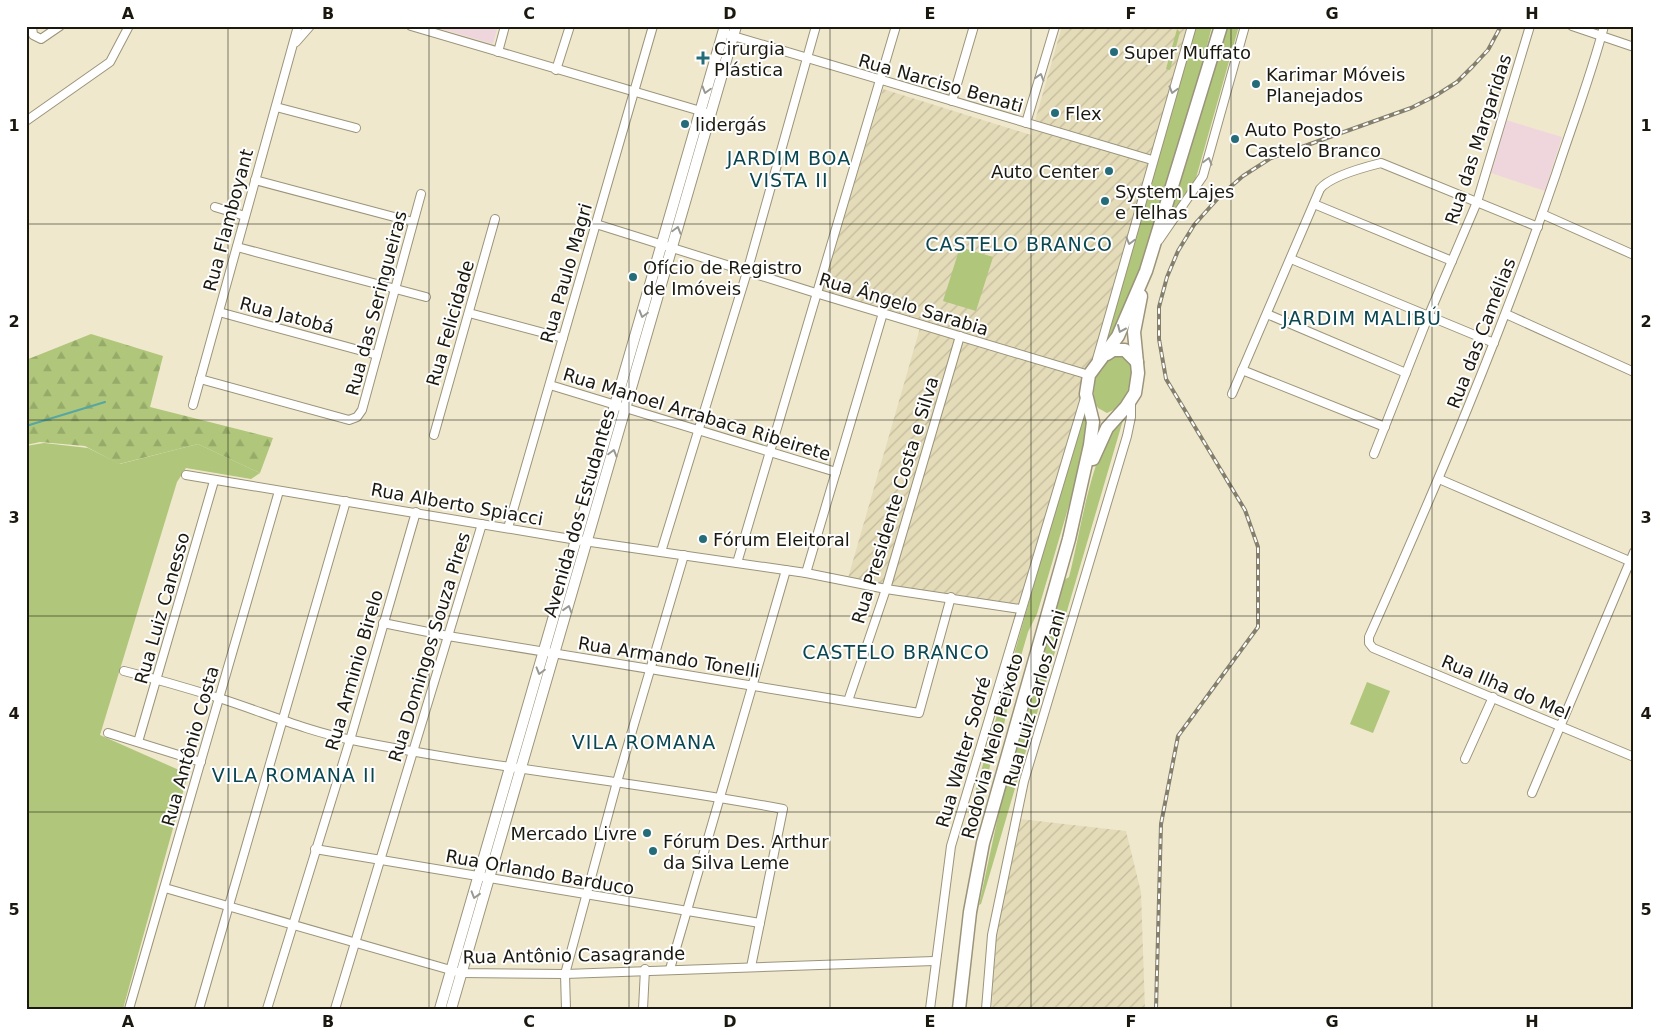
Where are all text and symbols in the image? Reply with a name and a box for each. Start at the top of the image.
text: A [122,4,135,23]
text: B [322,4,334,23]
text: C [523,4,535,23]
text: D [723,4,737,23]
text: E [925,4,935,23]
text: F [1126,4,1136,23]
text: G [1325,4,1339,23]
text: H [1525,4,1539,23]
place label: Cirurgia Plástica [714,38,785,80]
place label: Super Muffato [1124,42,1251,63]
marker: Super Muffato [1108,46,1120,58]
street label: Rua Narciso Benati [856,49,1026,117]
marker: Cirurgia Plástica [696,51,710,65]
street label: Rua das Margaridas [1441,51,1515,227]
place label: Karimar Móveis Planejados [1266,64,1405,106]
one-way arrow [1035,73,1045,81]
marker: Karimar Móveis Planejados [1250,78,1262,90]
one-way arrow [702,85,712,94]
one-way arrow [1168,85,1178,93]
place label: Flex [1065,103,1102,124]
marker: Flex [1049,107,1061,119]
place label: lidergás [695,114,766,135]
text: 1 [8,116,20,135]
text: 1 [1640,116,1652,135]
marker: lidergás [679,118,691,130]
place label: Auto Posto Castelo Branco [1245,119,1381,161]
marker: Auto Posto Castelo Branco [1229,133,1241,145]
street label: Rua Flamboyant [199,147,257,293]
district label: JARDIM BOA VISTA II [726,147,851,191]
one-way arrow [1202,157,1212,165]
place label: Auto Center [991,161,1100,182]
marker: Auto Center [1103,165,1115,177]
place label: System Lajes e Telhas [1115,181,1234,223]
marker: System Lajes e Telhas [1099,195,1111,207]
street label: Rua Paulo Magri [536,201,596,345]
street label: Rua das Seringueiras [341,208,411,398]
one-way arrow [671,226,681,234]
district label: CASTELO BRANCO [925,233,1113,255]
one-way arrow [1125,237,1136,245]
street label: Rua das Camélias [1443,255,1519,411]
place label: Ofício de Registro de Imóveis [643,257,802,299]
street label: Rua Felicidade [422,258,478,388]
street label: Rua Ângelo Sarabia [817,268,991,340]
marker: Ofício de Registro de Imóveis [627,271,639,283]
street label: Rua Jatobá [238,292,336,338]
district label: JARDIM MALIBÚ [1281,306,1442,329]
one-way arrow [638,309,648,317]
text: 2 [8,312,20,331]
text: 2 [1640,312,1652,331]
one-way arrow [1117,324,1128,333]
street label: Rua Manoel Arrabaca Ribeirete [561,363,833,465]
street label: Rua Presidente Costa e Silva [847,374,943,626]
street label: Avenida dos Estudantes [539,406,619,620]
one-way arrow [608,450,618,458]
street label: Rua Alberto Spiacci [369,479,545,529]
text: 3 [8,508,20,527]
text: 3 [1640,508,1652,527]
place label: Fórum Eleitoral [713,529,850,550]
street label: Rua Luiz Canesso [130,530,194,686]
street label: Rua Domingos Souza Pires [384,530,474,764]
marker: Fórum Eleitoral [697,533,709,545]
street label: Rua Arminio Birelo [321,587,387,753]
one-way arrow [562,606,572,614]
street label: Rua Luiz Carlos Zani [999,607,1069,789]
street label: Rua Armando Tonelli [577,632,761,682]
district label: CASTELO BRANCO [802,641,990,663]
street label: Rua Ilha do Mel [1438,650,1574,724]
street label: Rodovia Melo Peixoto [957,651,1027,841]
street label: Rua Antônio Costa [157,663,223,829]
one-way arrow [535,667,545,675]
street label: Rua Walter Sodré [931,674,995,830]
text: 4 [8,704,20,723]
text: 4 [1640,704,1652,723]
district label: VILA ROMANA [572,731,716,753]
district label: VILA ROMANA II [212,764,376,786]
place label: Mercado Livre [511,823,637,844]
marker: Mercado Livre [641,827,653,839]
place label: Fórum Des. Arthur da Silva Leme [663,831,829,873]
street label: Rua Orlando Barduco [444,845,636,899]
marker: Fórum Des. Arthur da Silva Leme [647,845,659,857]
one-way arrow [470,890,480,898]
text: 5 [8,900,20,919]
text: 5 [1640,900,1652,919]
street label: Rua Antônio Casagrande [463,943,685,967]
text: A [122,1012,135,1031]
text: B [322,1012,334,1031]
text: C [523,1012,535,1031]
text: D [723,1012,737,1031]
text: E [925,1012,935,1031]
text: F [1126,1012,1136,1031]
text: G [1325,1012,1339,1031]
text: H [1525,1012,1539,1031]

